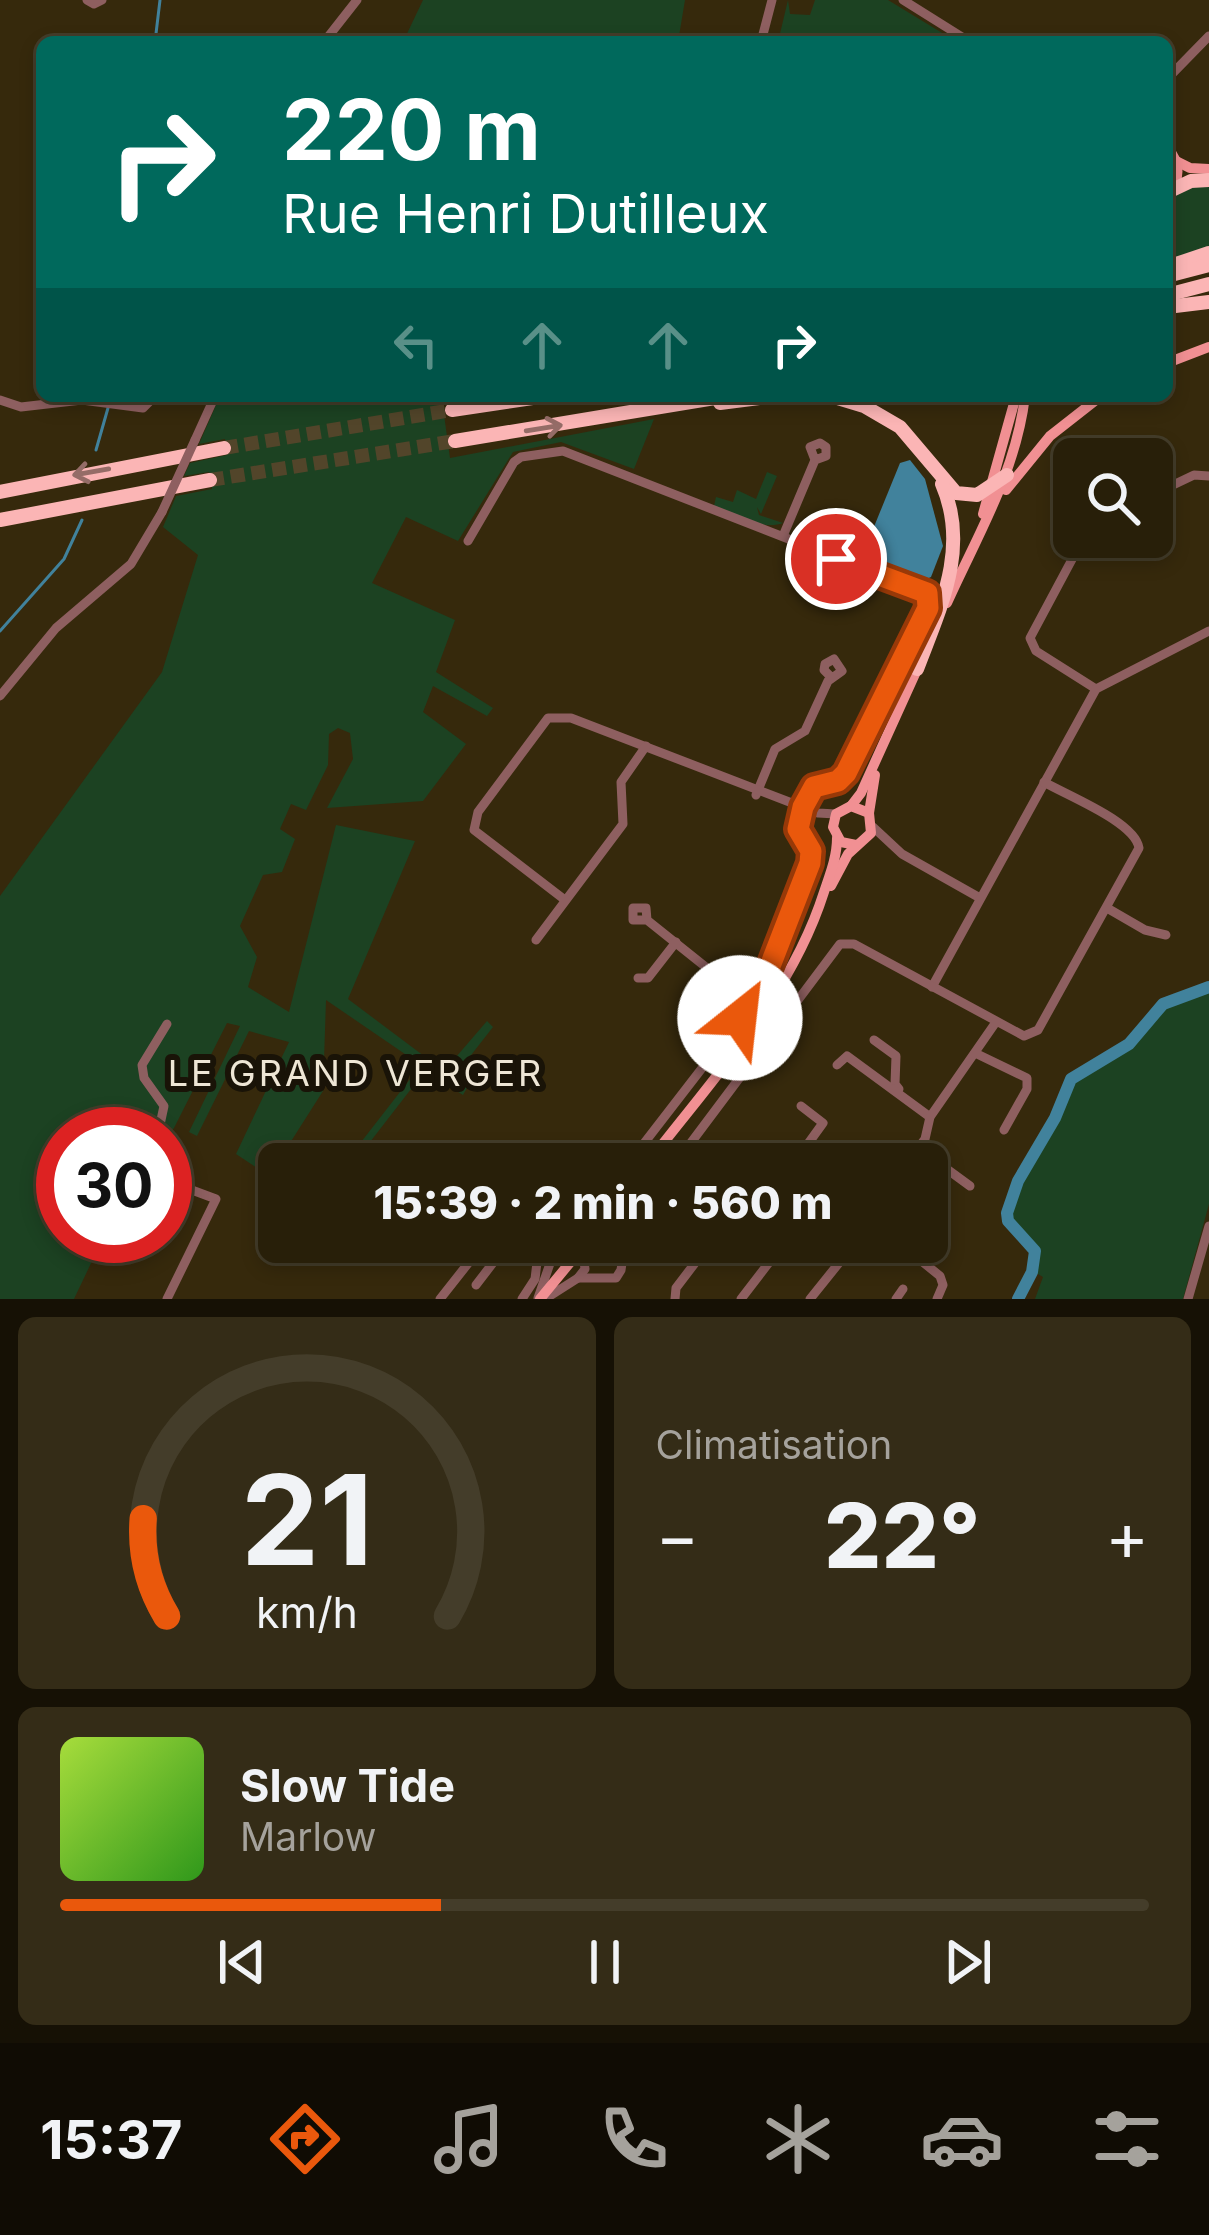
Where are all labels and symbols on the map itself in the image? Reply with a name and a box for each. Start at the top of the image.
one-way arrow [523,415,562,438]
one-way arrow [73,462,112,485]
pin [785,508,887,610]
position arrow [677,955,803,1081]
district label: LE GRAND VERGER [168,1051,544,1095]
speed limit sign: 30 [36,1107,192,1263]

